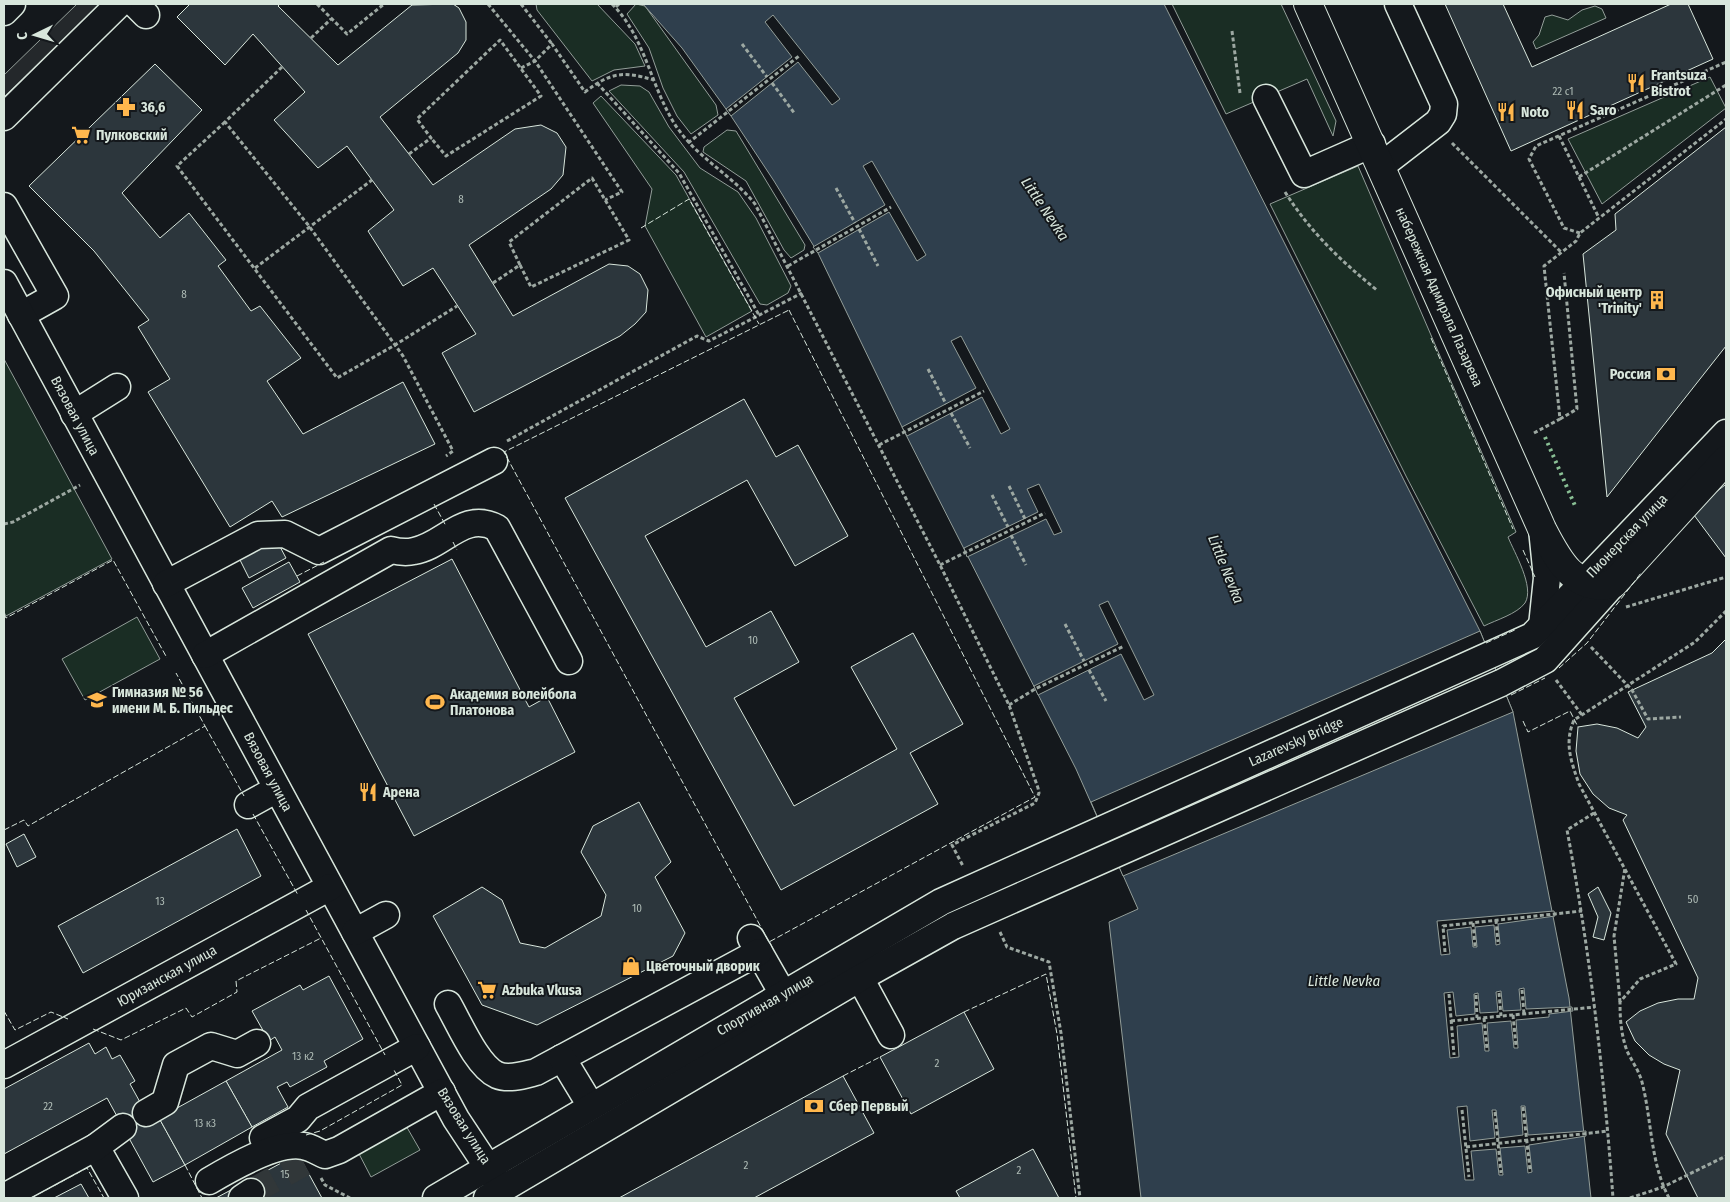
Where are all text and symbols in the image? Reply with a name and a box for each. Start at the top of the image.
north arrow [10,10,60,60]
text: С [14,31,31,40]
place label: Frantsuza Bistrot [1651,67,1707,100]
restaurant icon: Frantsuza Bistrot [1625,72,1647,94]
house number: 22 с1 [1552,85,1574,98]
pharmacy icon: 36,6 [115,96,137,118]
place label: 36,6 [140,99,165,116]
restaurant icon: Saro [1564,99,1586,121]
restaurant icon: Noto [1495,101,1517,123]
place label: Saro [1590,102,1617,119]
place label: Noto [1521,104,1550,121]
supermarket icon: Пулковский [70,124,92,146]
place label: Пулковский [96,127,167,144]
water label: Little Nevka [1017,174,1073,244]
house number: 8 [458,193,464,206]
street label: набережная Адмирала Лазарева [1392,205,1486,389]
place label: Офисный центр 'Trinity' [1546,284,1642,317]
house number: 8 [181,288,187,301]
building icon: Офисный центр 'Trinity' [1646,289,1668,311]
bank icon: Россия [1655,363,1677,385]
place label: Россия [1610,366,1651,383]
street label: Вязовая улица [47,374,103,459]
street label: Пионерская улица [1583,491,1671,581]
water label: Little Nevka [1204,532,1248,606]
house number: 10 [748,634,758,647]
place label: Гимназия № 56 имени М. Б. Пильдес [112,684,234,717]
place label: Академия волейбола Платонова [449,686,577,719]
school or university icon: Гимназия № 56 имени М. Б. Пильдес [86,689,108,711]
sports icon: Академия волейбола Платонова [424,691,446,713]
street label: Lazarevsky Bridge [1246,714,1346,770]
street label: Вязовая улица [240,730,296,815]
restaurant icon: Арена [357,781,379,803]
place label: Арена [382,784,420,801]
house number: 50 [1688,893,1699,906]
house number: 13 [155,895,165,908]
house number: 10 [632,902,642,915]
street label: Юризанская улица [114,942,220,1010]
shop icon: Цветочный дворик [620,955,642,977]
place label: Цветочный дворик [646,958,761,975]
street label: Спортивная улица [714,970,816,1040]
water label: Little Nevka [1308,972,1380,990]
supermarket icon: Azbuka Vkusa [476,979,498,1001]
place label: Azbuka Vkusa [501,982,582,999]
house number: 13 к2 [292,1050,314,1063]
house number: 2 [935,1057,940,1070]
street label: Вязовая улица [434,1085,494,1168]
bank icon: Сбер Первый [803,1095,825,1117]
place label: Сбер Первый [829,1098,908,1115]
house number: 22 [43,1100,53,1113]
house number: 13 к3 [194,1117,216,1130]
house number: 2 [744,1159,749,1172]
house number: 2 [1017,1164,1022,1177]
house number: 15 [280,1168,290,1181]

